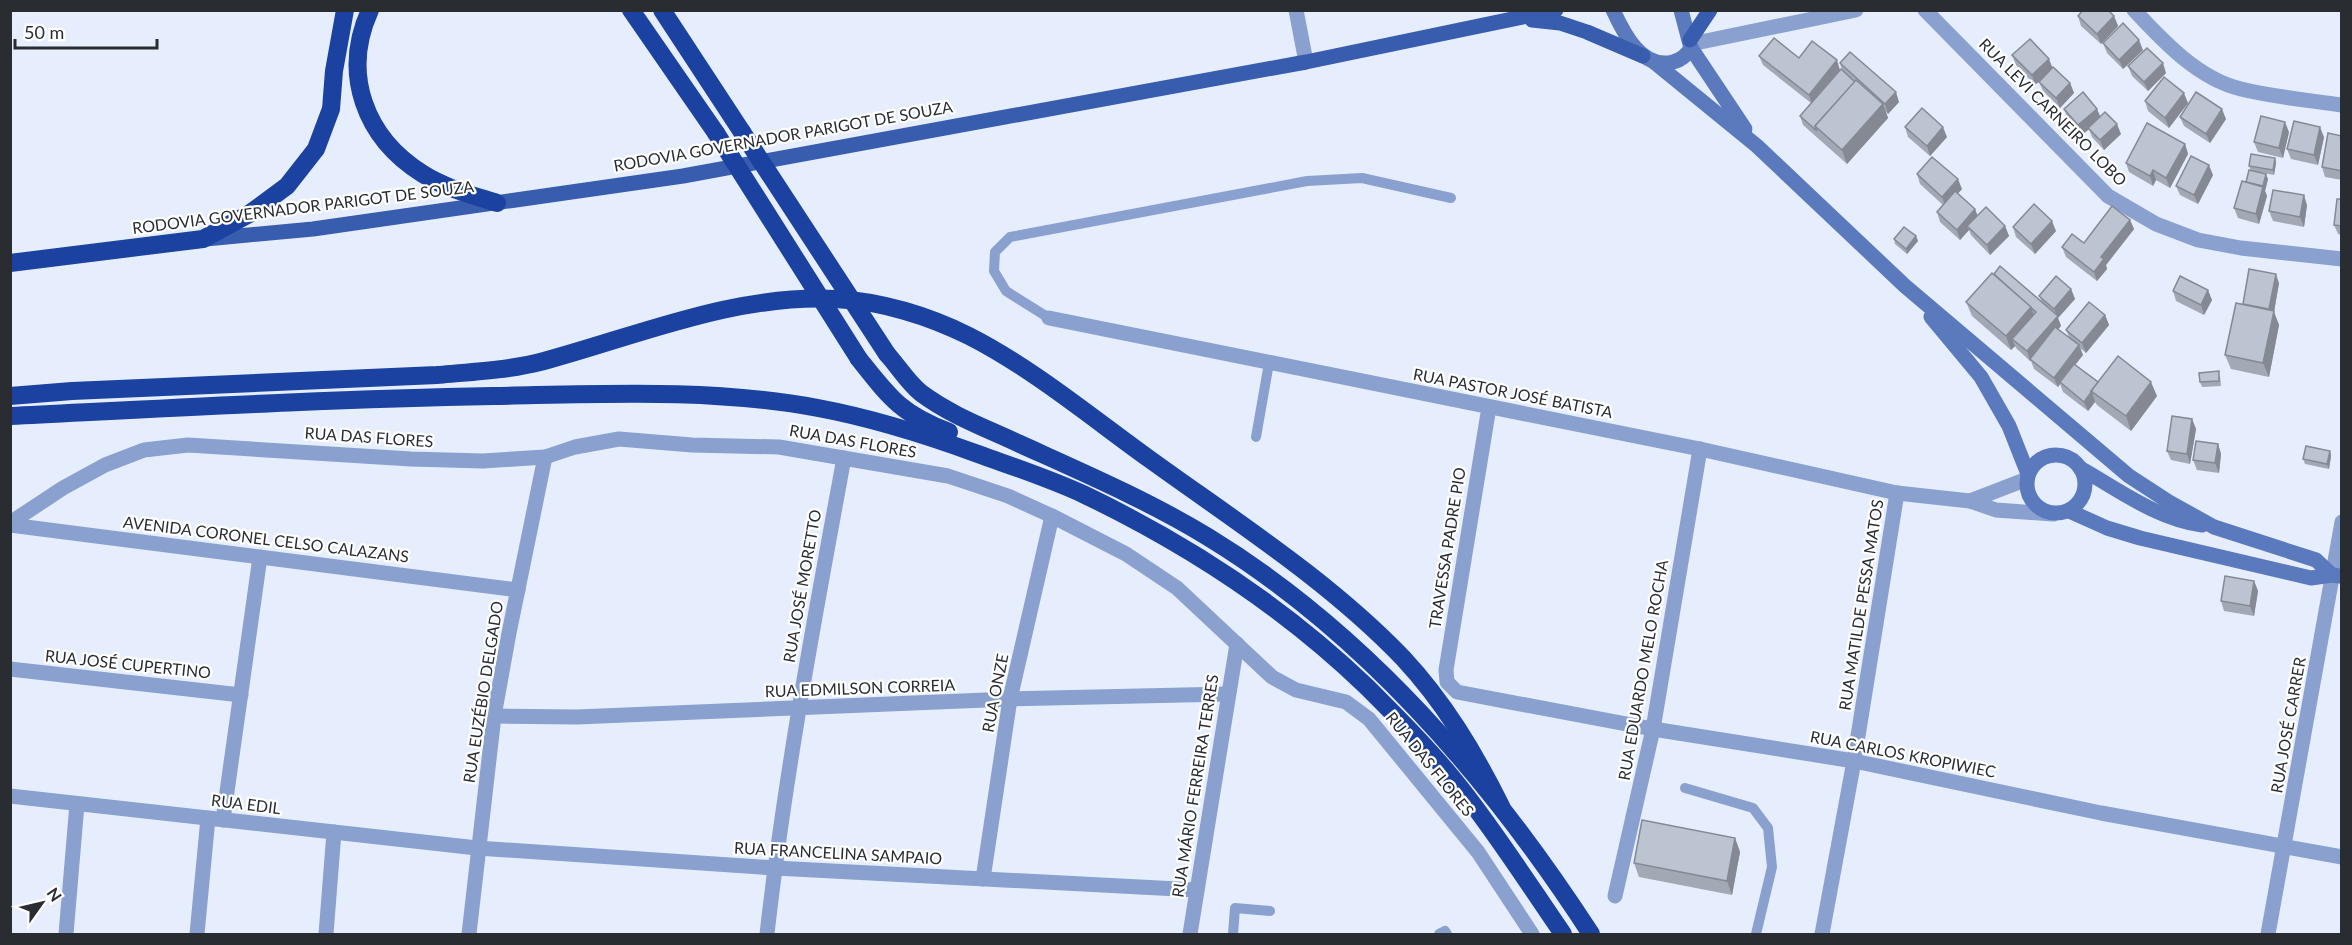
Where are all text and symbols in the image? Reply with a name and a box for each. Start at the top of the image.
scale bar [15,12,158,50]
text: 50 m [24,21,64,43]
street label: RUA LEVI CARNEIRO LOBO [1976,34,2131,189]
street label: RODOVIA GOVERNADOR PARIGOT DE SOUZA [612,96,954,175]
street label: RODOVIA GOVERNADOR PARIGOT DE SOUZA [131,176,475,237]
street label: RUA PASTOR JOSÉ BATISTA [1412,364,1615,421]
street label: RUA DAS FLORES [788,420,918,461]
street label: RUA DAS FLORES [304,423,434,450]
street label: TRAVESSA PADRE PIO [1424,466,1469,630]
street label: RUA MATILDE PESSA MATOS [1834,498,1887,712]
street label: RUA JOSÉ MORETTO [779,508,824,664]
street label: AVENIDA CORONEL CELSO CALAZANS [122,512,410,565]
street label: RUA EDUARDO MELO ROCHA [1614,558,1671,782]
street label: RUA EUZÉBIO DELGADO [459,599,506,784]
street label: RUA JOSÉ CUPERTINO [44,645,212,682]
street label: RUA ONZE [978,652,1011,734]
street label: RUA JOSÉ CARRER [2266,655,2309,794]
street label: RUA MÁRIO FERREIRA TERRES [1167,673,1222,899]
street label: RUA EDMILSON CORREIA [764,675,956,700]
street label: RUA DAS FLORES [1382,708,1478,820]
street label: RUA CARLOS KROPIWIEC [1809,726,1998,781]
street label: RUA EDIL [210,790,282,817]
street label: RUA FRANCELINA SAMPAIO [734,838,943,867]
north arrow [12,873,72,933]
text: N [44,884,66,905]

